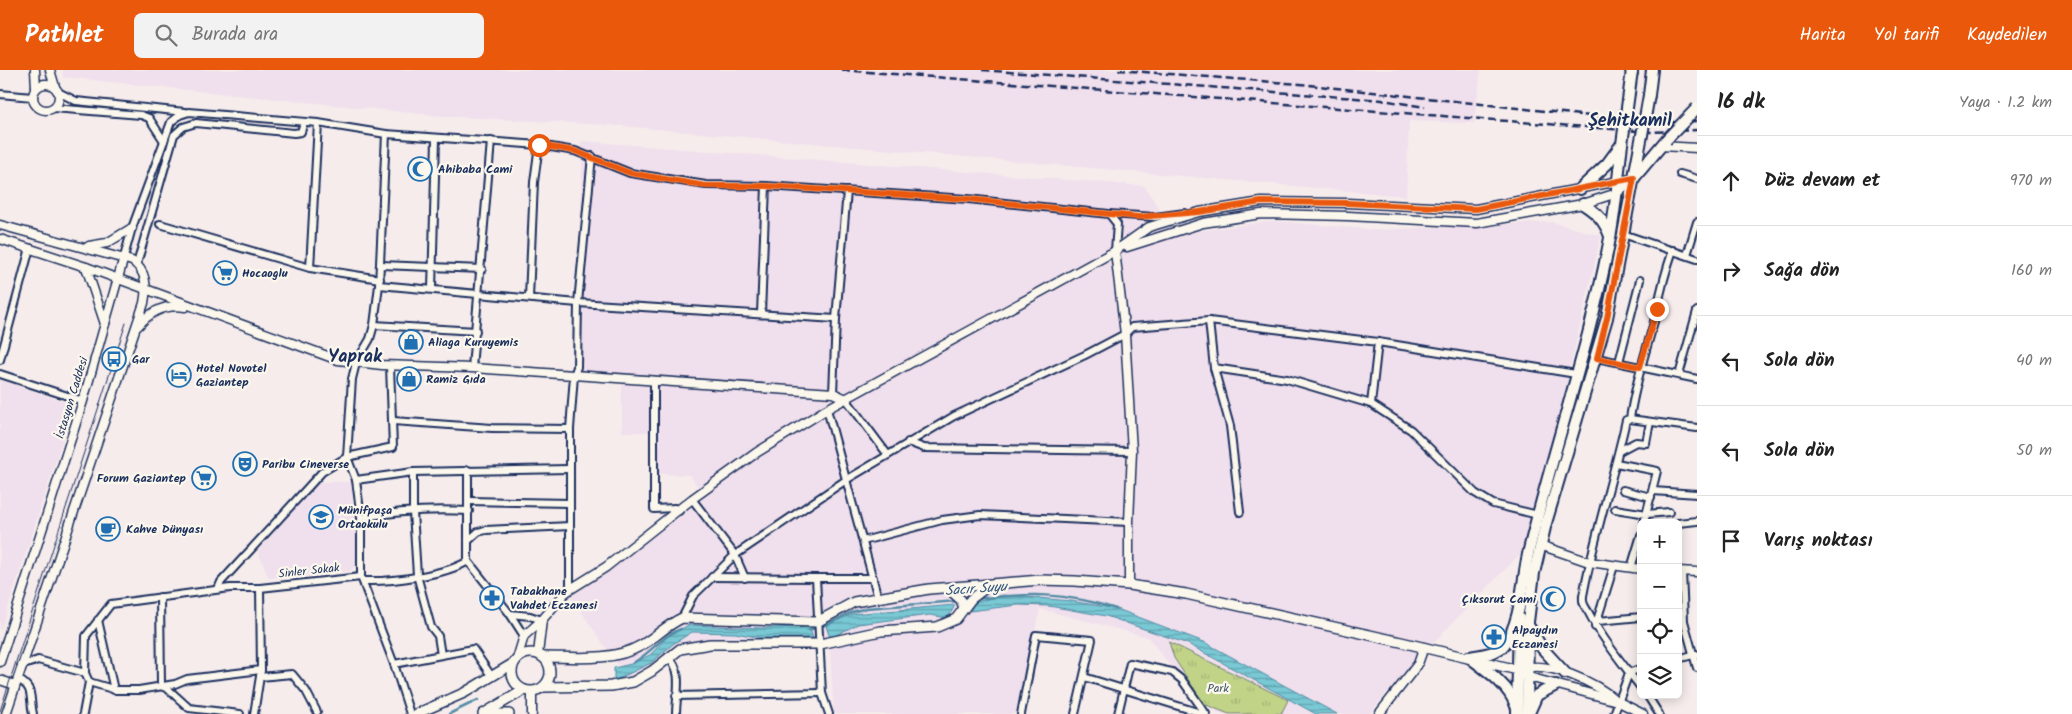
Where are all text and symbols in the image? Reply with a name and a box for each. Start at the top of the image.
search box [134,13,484,58]
text: Pathlet [25,16,104,55]
text: Burada ara [192,20,278,50]
icon: search [152,21,180,49]
text: Harita [1800,21,1846,50]
text: Yol tarifi [1874,21,1939,50]
text: Kaydedilen [1967,21,2047,50]
text: 16 dk [1717,86,1764,119]
text: Yaya · 1.2 km [1959,90,2052,115]
district label: Şehitkamil [1588,107,1672,136]
route start [528,134,551,157]
mosque icon: Ahibaba Cami [407,156,433,182]
place label: Ahibaba Cami [438,160,513,179]
text: Düz devam et [1764,166,1880,196]
icon: ahead [1717,167,1745,195]
text: 970 m [2010,168,2052,193]
text: Sağa dön [1764,256,1840,286]
icon: right [1717,257,1745,285]
text: 160 m [2011,258,2052,283]
supermarket icon: Hocaoglu [212,260,238,286]
place label: Hocaoglu [242,264,288,283]
route end [1646,298,1669,321]
shop icon: Aliaga Kuruyemis [398,329,424,355]
place label: Aliaga Kuruyemis [428,333,519,352]
district label: Yaprak [328,343,383,372]
bus stop icon: Gar [101,346,127,372]
text: Sola dön [1764,346,1835,376]
icon: left [1717,347,1745,375]
text: 40 m [2016,348,2052,373]
place label: Gar [132,350,150,369]
street label: İstasyon Caddesi [51,354,94,441]
place label: Hotel Novotel Gaziantep [196,359,267,392]
hotel icon: Hotel Novotel Gaziantep [166,362,192,388]
shop icon: Ramiz Gıda [396,366,422,392]
place label: Ramiz Gıda [426,370,486,389]
text: Sola dön [1764,436,1835,466]
icon: left [1717,437,1745,465]
text: 50 m [2016,438,2052,463]
theatre icon: Paribu Cineverse [232,451,258,477]
place label: Paribu Cineverse [262,455,349,474]
supermarket icon: Forum Gaziantep [191,465,217,491]
place label: Forum Gaziantep [97,469,187,488]
place label: Münifpaşa Ortaokulu [338,501,392,534]
school or university icon: Münifpaşa Ortaokulu [308,504,334,530]
cafe icon: Kahve Dünyası [95,516,121,542]
map controls [1637,519,1682,699]
button: + [1637,519,1682,564]
place label: Kahve Dünyası [126,520,203,539]
text: Varış noktası [1764,526,1872,556]
icon: arrive [1717,527,1745,555]
street label: Sinler Sokak [277,558,341,584]
button: − [1637,564,1682,609]
water label: Sacır Suyu [945,576,1010,602]
place label: Tabakhane Vahdet Eczanesi [510,582,598,615]
pharmacy icon: Tabakhane Vahdet Eczanesi [479,585,505,611]
mosque icon: Çıksorut Cami [1540,586,1566,612]
place label: Çıksorut Cami [1462,590,1537,609]
button: locate [1637,609,1682,654]
place label: Alpaydın Eczanesi [1512,621,1558,654]
pharmacy icon: Alpaydın Eczanesi [1481,624,1507,650]
button: layers [1637,654,1682,699]
park label: Park [1207,679,1229,698]

